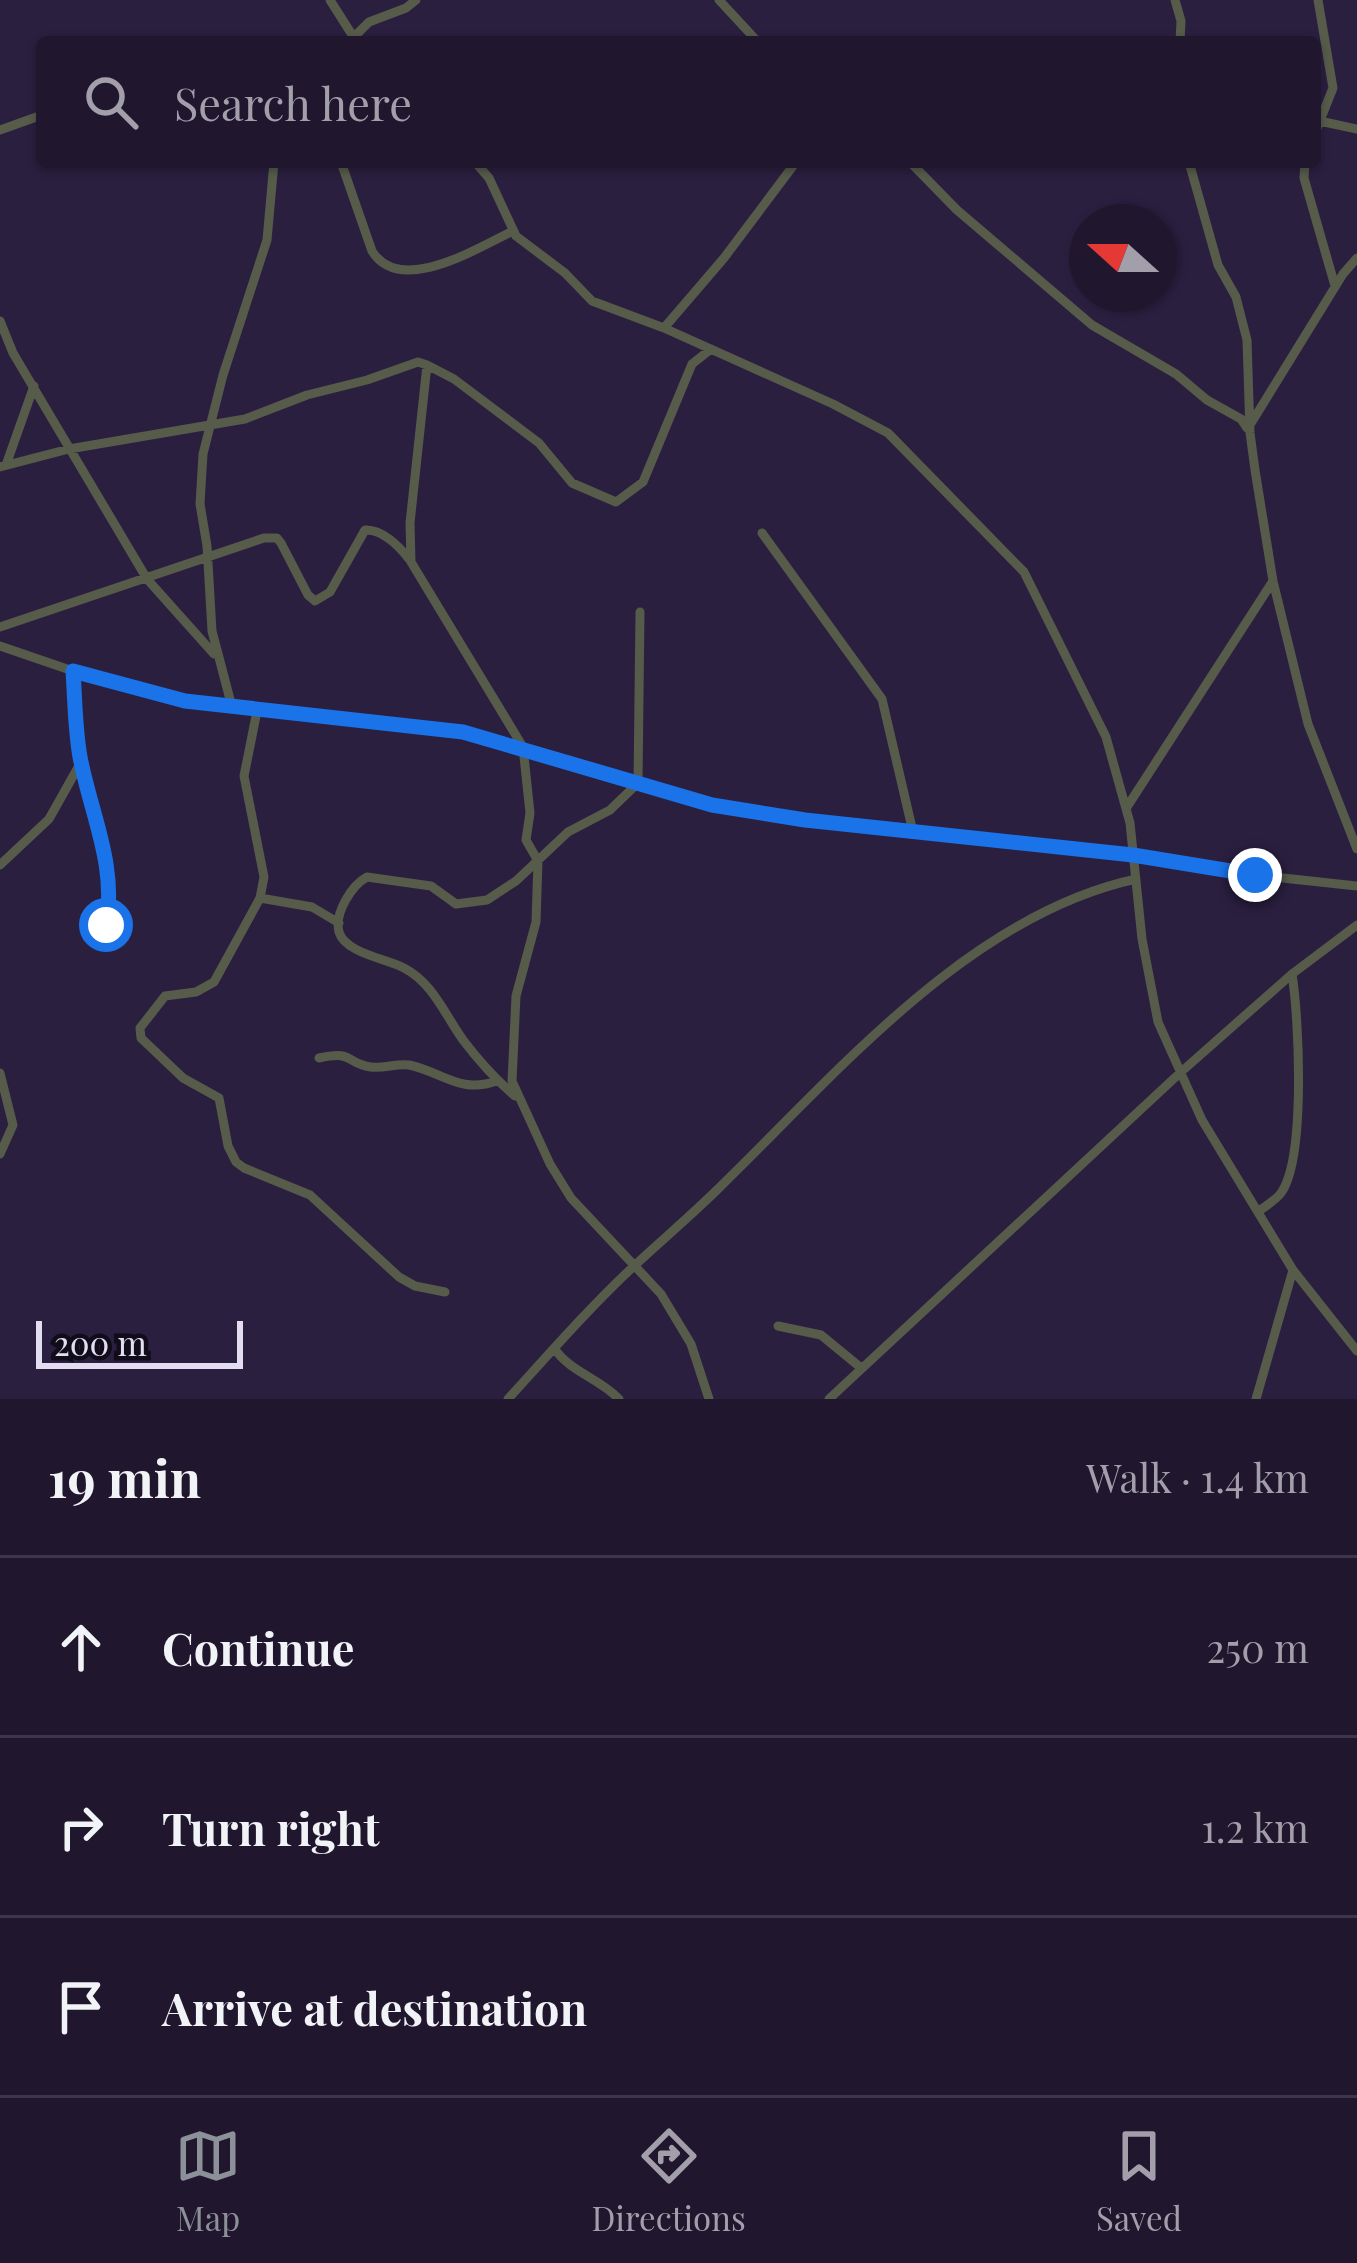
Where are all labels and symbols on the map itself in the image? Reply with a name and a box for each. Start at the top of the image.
north arrow [1069,204,1177,312]
route end [1228,848,1282,902]
route start [79,898,133,952]
scale bar [36,1315,243,1368]

